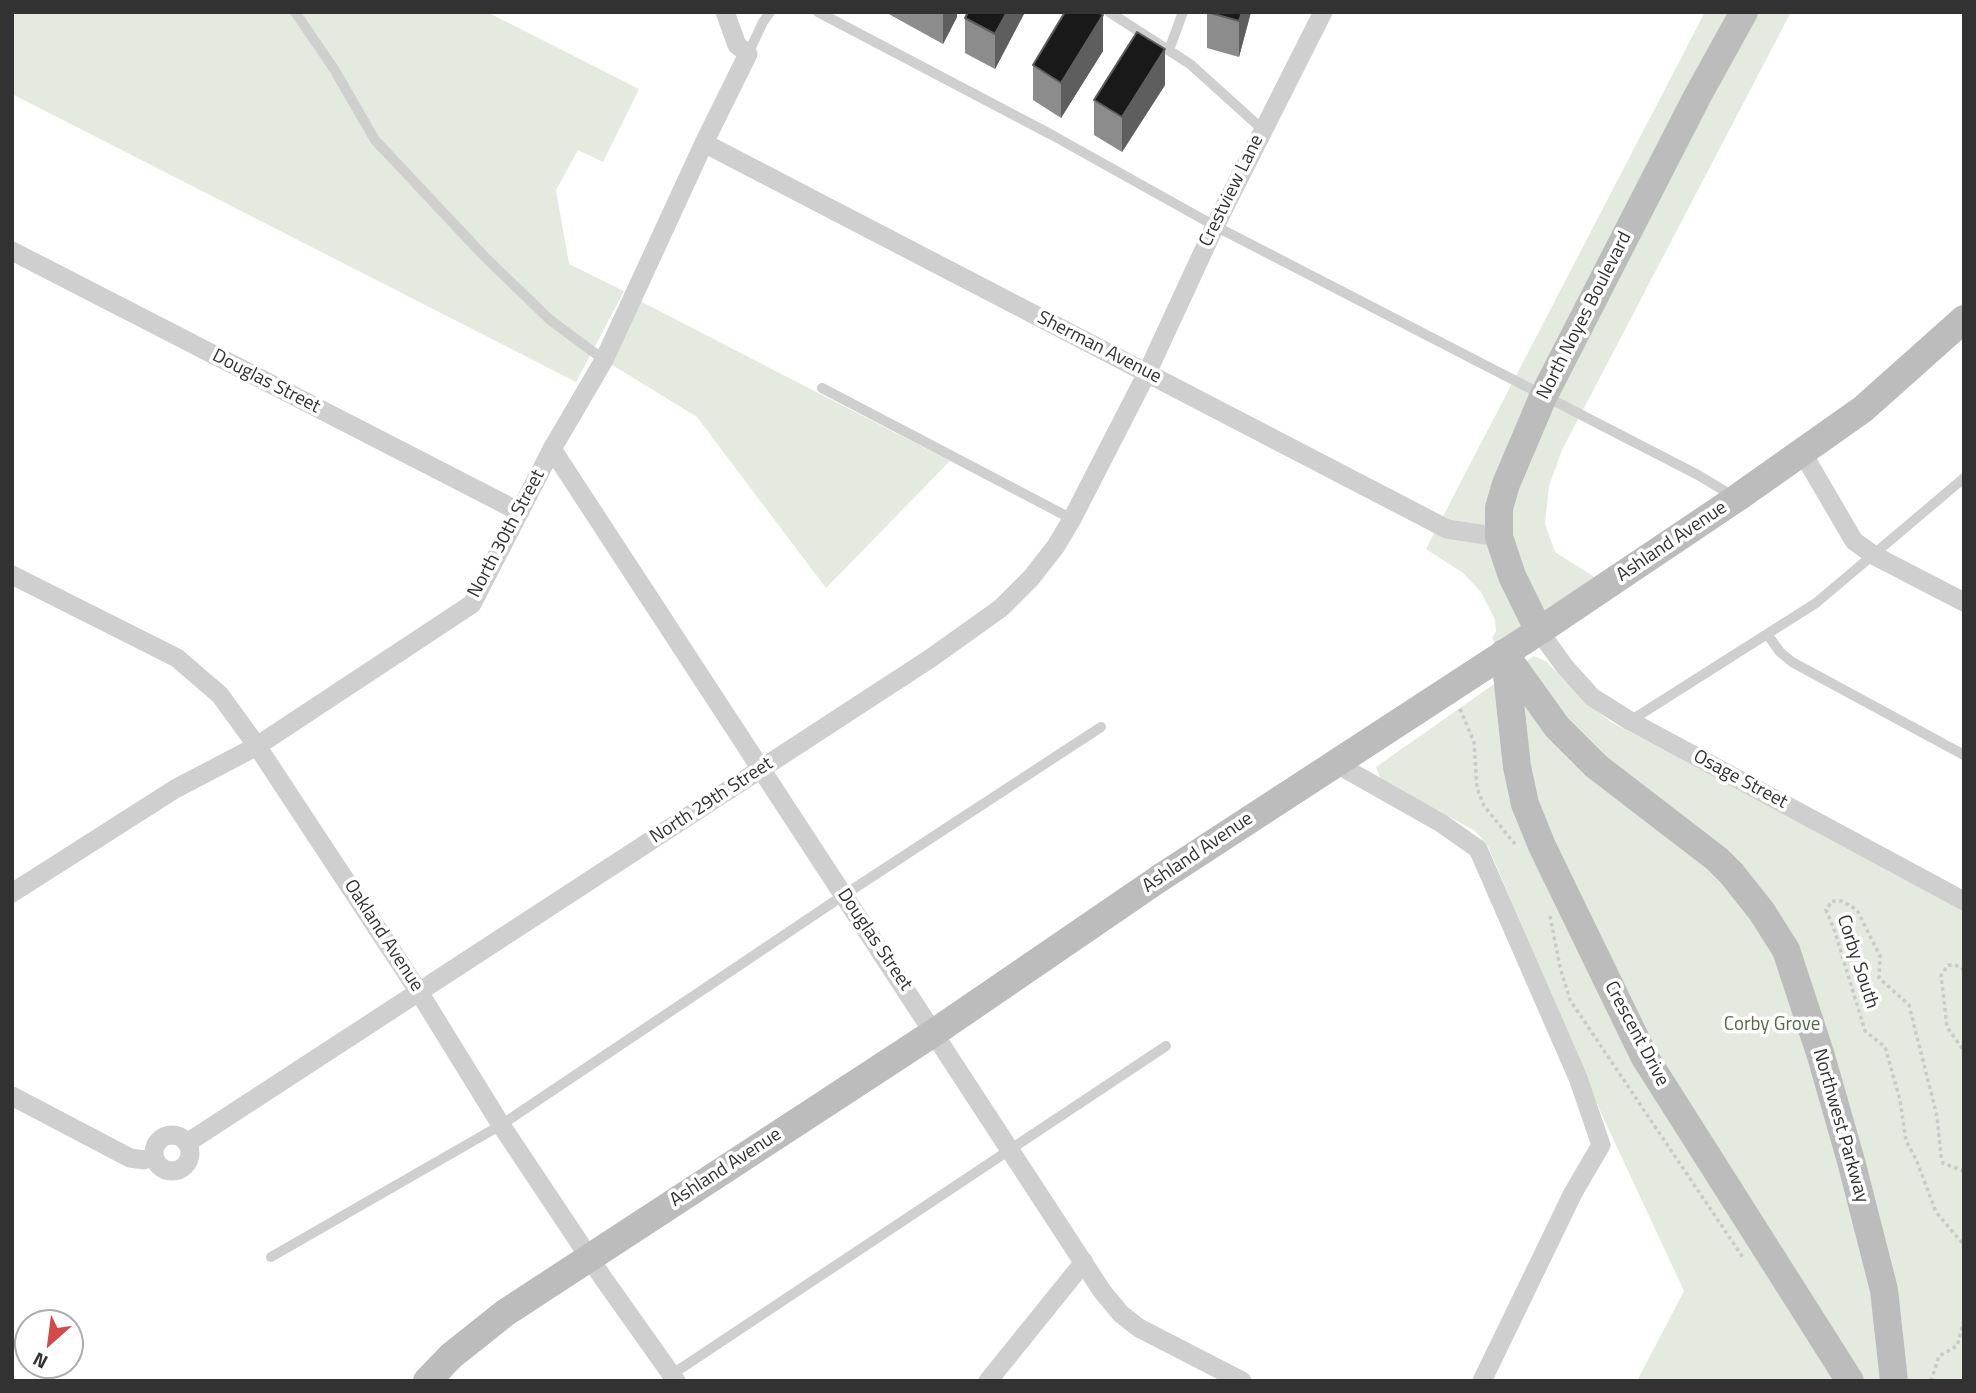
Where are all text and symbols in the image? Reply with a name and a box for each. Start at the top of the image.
street label: Crestview Lane [1195,131,1269,251]
street label: North Noyes Boulevard [1533,228,1637,404]
street label: Sherman Avenue [1033,307,1165,389]
street label: Douglas Street [208,345,324,419]
street label: North 30th Street [464,466,550,602]
street label: Ashland Avenue [1613,497,1731,587]
street label: Osage Street [1689,746,1791,814]
street label: North 29th Street [646,753,778,849]
street label: Ashland Avenue [1139,808,1257,898]
street label: Oakland Avenue [338,876,428,996]
street label: Douglas Street [832,885,916,995]
street label: Corby South [1831,912,1883,1012]
street label: Crescent Drive [1599,978,1673,1090]
park label: Corby Grove [1724,1014,1820,1036]
street label: Northwest Parkway [1807,1046,1873,1206]
street label: Ashland Avenue [666,1124,786,1212]
north arrow [14,1309,84,1379]
text: N [27,1345,52,1377]

